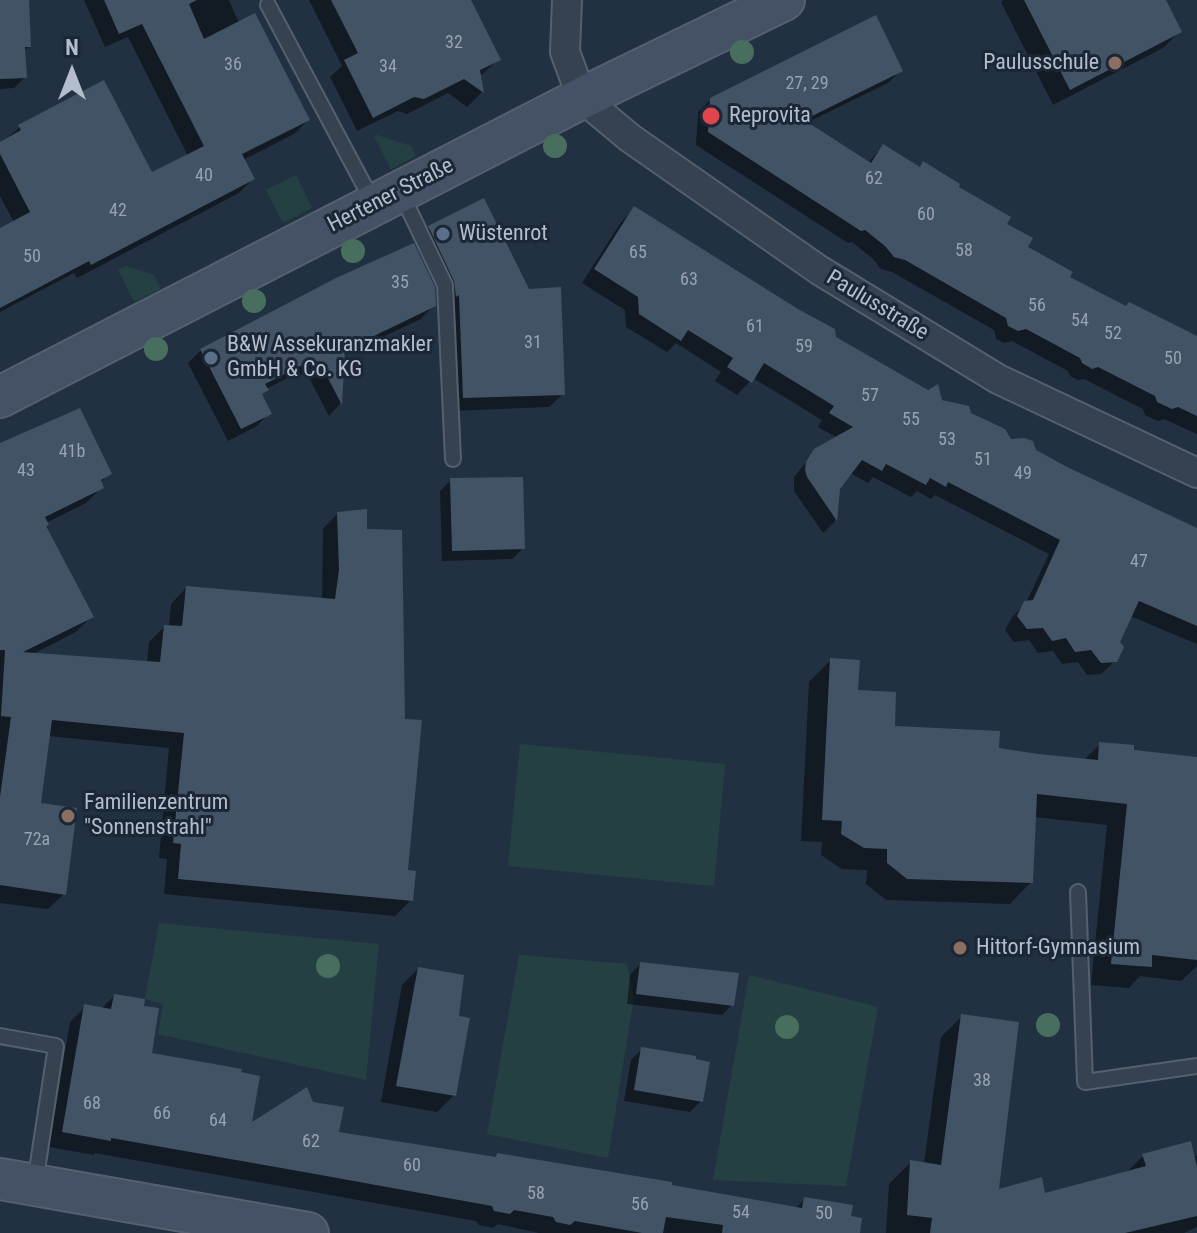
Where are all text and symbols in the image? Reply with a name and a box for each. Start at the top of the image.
north arrow [32,32,112,112]
house number: 32 [445,32,463,54]
text: N [65,35,79,60]
place label: Paulusschule [983,50,1099,76]
house number: 36 [224,54,242,76]
marker: Paulusschule [1106,54,1124,72]
house number: 34 [379,56,397,78]
house number: 27, 29 [785,73,829,95]
place label: Reprovita [729,103,811,129]
marker: Reprovita [700,105,722,127]
street label: Hertener Straße [324,153,458,239]
house number: 40 [195,165,213,187]
house number: 62 [865,168,883,190]
house number: 42 [109,200,127,222]
house number: 60 [917,204,935,226]
place label: Wüstenrot [459,221,548,247]
marker: Wüstenrot [434,225,452,243]
house number: 58 [955,240,973,262]
house number: 65 [629,242,647,264]
house number: 50 [23,246,41,268]
street label: Paulusstraße [821,265,933,347]
house number: 63 [680,269,698,291]
house number: 35 [391,272,409,294]
house number: 56 [1028,295,1046,317]
house number: 54 [1071,310,1089,332]
house number: 61 [746,316,764,338]
house number: 52 [1104,323,1122,345]
place label: B&W Assekuranzmakler GmbH & Co. KG [227,332,433,384]
house number: 31 [524,332,542,354]
house number: 59 [795,336,813,358]
house number: 50 [1164,348,1182,370]
marker: B&W Assekuranzmakler GmbH & Co. KG [202,349,220,367]
house number: 57 [861,385,879,407]
house number: 55 [902,409,920,431]
house number: 53 [938,429,956,451]
house number: 41b [59,441,85,463]
house number: 51 [974,449,992,471]
house number: 43 [17,460,35,482]
house number: 49 [1014,463,1032,485]
house number: 47 [1130,551,1148,573]
place label: Familienzentrum "Sonnenstrahl" [84,790,228,842]
marker: Familienzentrum "Sonnenstrahl" [59,807,77,825]
house number: 72a [24,829,50,851]
place label: Hittorf-Gymnasium [976,935,1140,961]
marker: Hittorf-Gymnasium [951,939,969,957]
house number: 38 [973,1070,991,1092]
house number: 68 [83,1093,101,1115]
house number: 66 [153,1103,171,1125]
house number: 64 [209,1110,227,1132]
house number: 62 [302,1131,320,1153]
house number: 60 [403,1155,421,1177]
house number: 58 [527,1183,545,1205]
house number: 56 [631,1194,649,1216]
house number: 54 [732,1202,750,1224]
house number: 50 [815,1203,833,1225]

